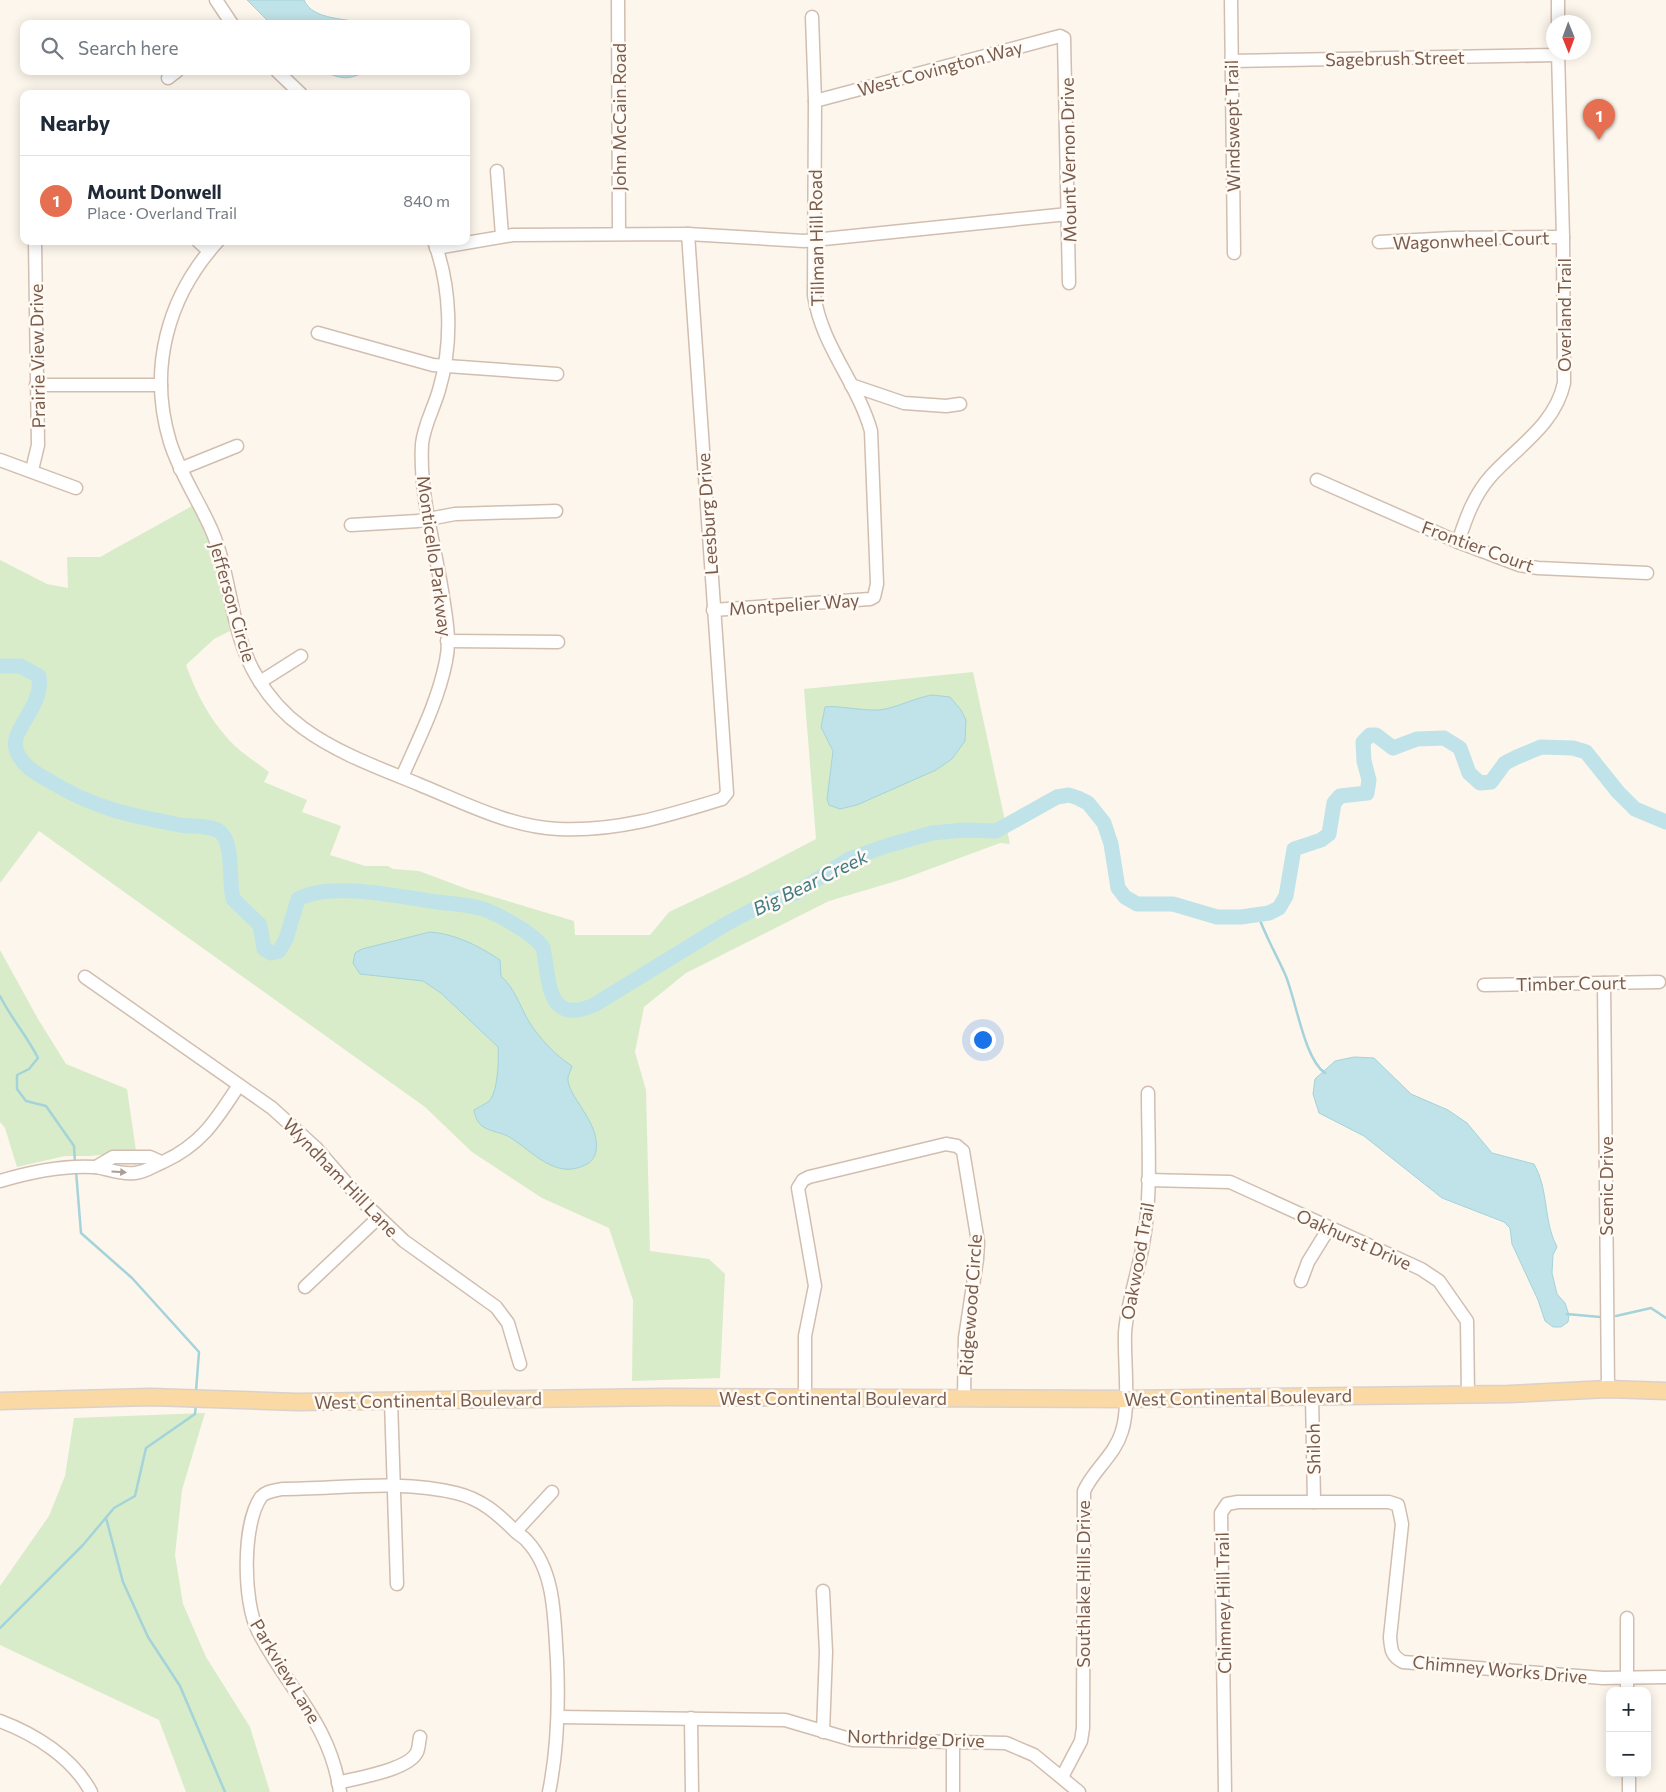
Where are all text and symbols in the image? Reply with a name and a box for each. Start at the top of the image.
north arrow [1546,15,1591,60]
search box [20,20,470,75]
icon: search [38,34,66,62]
street label: West Covington Way [855,35,1025,101]
text: Search here [78,36,178,59]
street label: John McCain Road [608,43,630,191]
street label: Sagebrush Street [1325,46,1465,70]
street label: Windswept Trail [1220,60,1244,192]
street label: Mount Vernon Drive [1056,77,1080,243]
pin: 1 [1583,99,1615,140]
text: Nearby [40,110,110,135]
street label: Tillman Hill Road [804,169,828,307]
text: Mount Donwell [87,180,222,203]
text: 1 [52,191,60,210]
text: 840 m [403,191,450,210]
text: Place · Overland Trail [87,203,237,222]
street label: Wagonwheel Court [1392,226,1550,254]
street label: Overland Trail [1553,258,1575,372]
street label: Prairie View Drive [25,283,49,429]
street label: Leesburg Drive [692,452,722,576]
street label: Monticello Parkway [413,474,457,638]
street label: Frontier Court [1419,516,1537,576]
street label: Jefferson Circle [205,539,261,665]
street label: Montpelier Way [728,588,860,620]
water label: Big Bear Creek [749,844,872,920]
street label: Timber Court [1516,971,1626,995]
your location [970,1027,996,1053]
street label: Wyndham Hill Lane [279,1113,403,1241]
street label: Scenic Drive [1595,1136,1617,1236]
one-way arrow [111,1169,127,1177]
street label: Oakwood Trail [1116,1201,1158,1321]
street label: Oakhurst Drive [1293,1204,1415,1274]
street label: Ridgewood Circle [954,1233,986,1377]
street label: West Continental Boulevard [1124,1384,1352,1410]
street label: West Continental Boulevard [314,1387,542,1413]
street label: West Continental Boulevard [719,1387,947,1409]
street label: Shiloh [1302,1423,1324,1475]
street label: Southlake Hills Drive [1072,1500,1094,1668]
street label: Chimney Hill Trail [1211,1532,1235,1674]
street label: Parkview Lane [246,1615,326,1727]
street label: Chimney Works Drive [1412,1650,1588,1688]
map controls [1606,1687,1651,1777]
button: + [1606,1687,1651,1732]
street label: Northridge Drive [847,1725,985,1751]
button: − [1606,1732,1651,1777]

